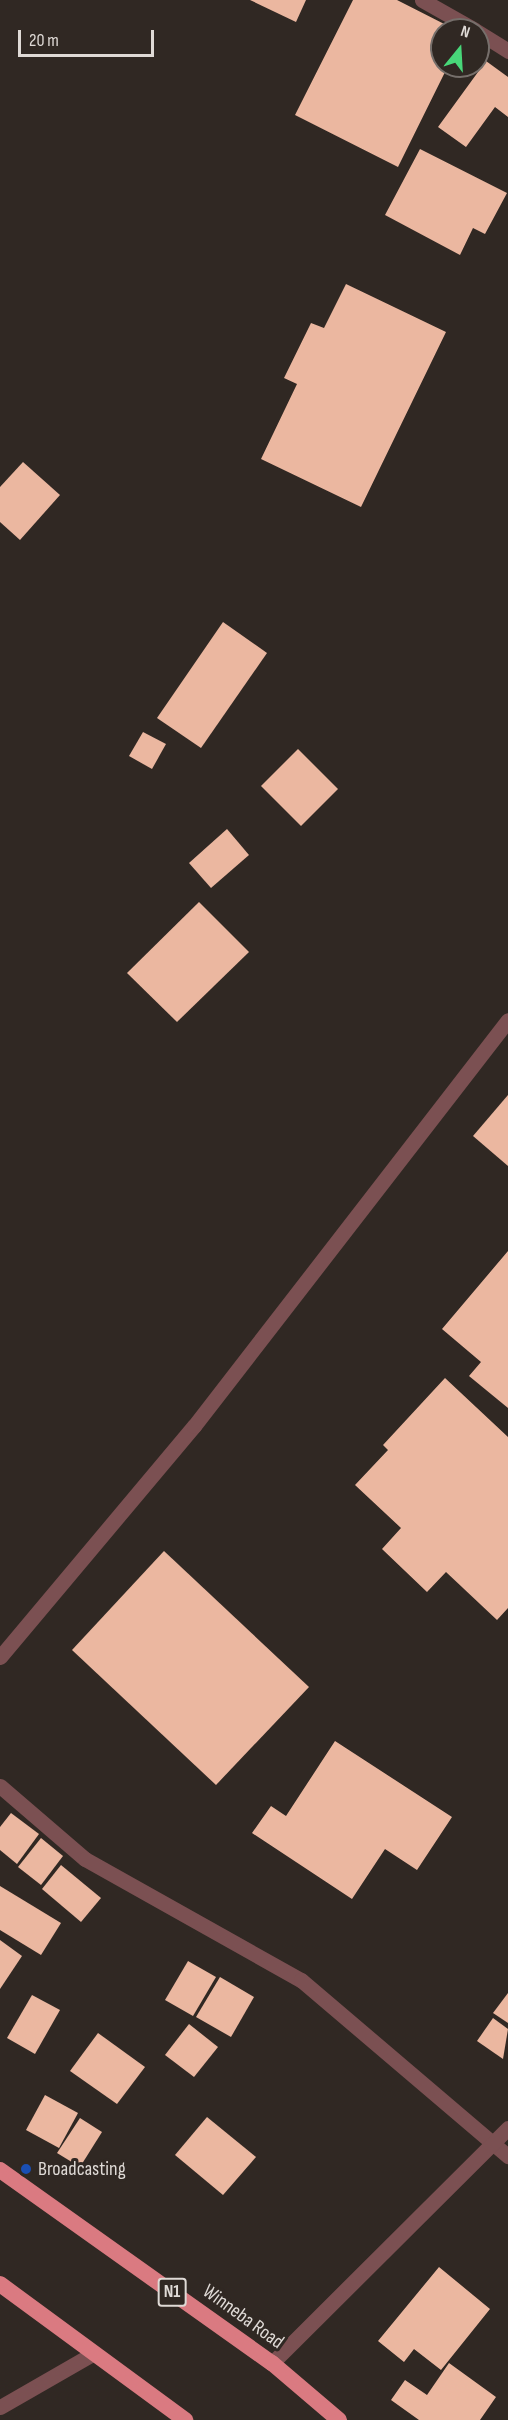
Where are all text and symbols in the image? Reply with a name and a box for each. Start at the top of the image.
scale bar [21,18,158,56]
north arrow [430,18,490,78]
text: N [458,22,472,43]
text: 20 m [29,30,59,51]
place label: Broadcasting [38,2157,126,2181]
marker: Broadcasting [19,2162,33,2176]
road number: N1 [157,2277,187,2307]
street label: Winneba Road [198,2280,288,2354]

